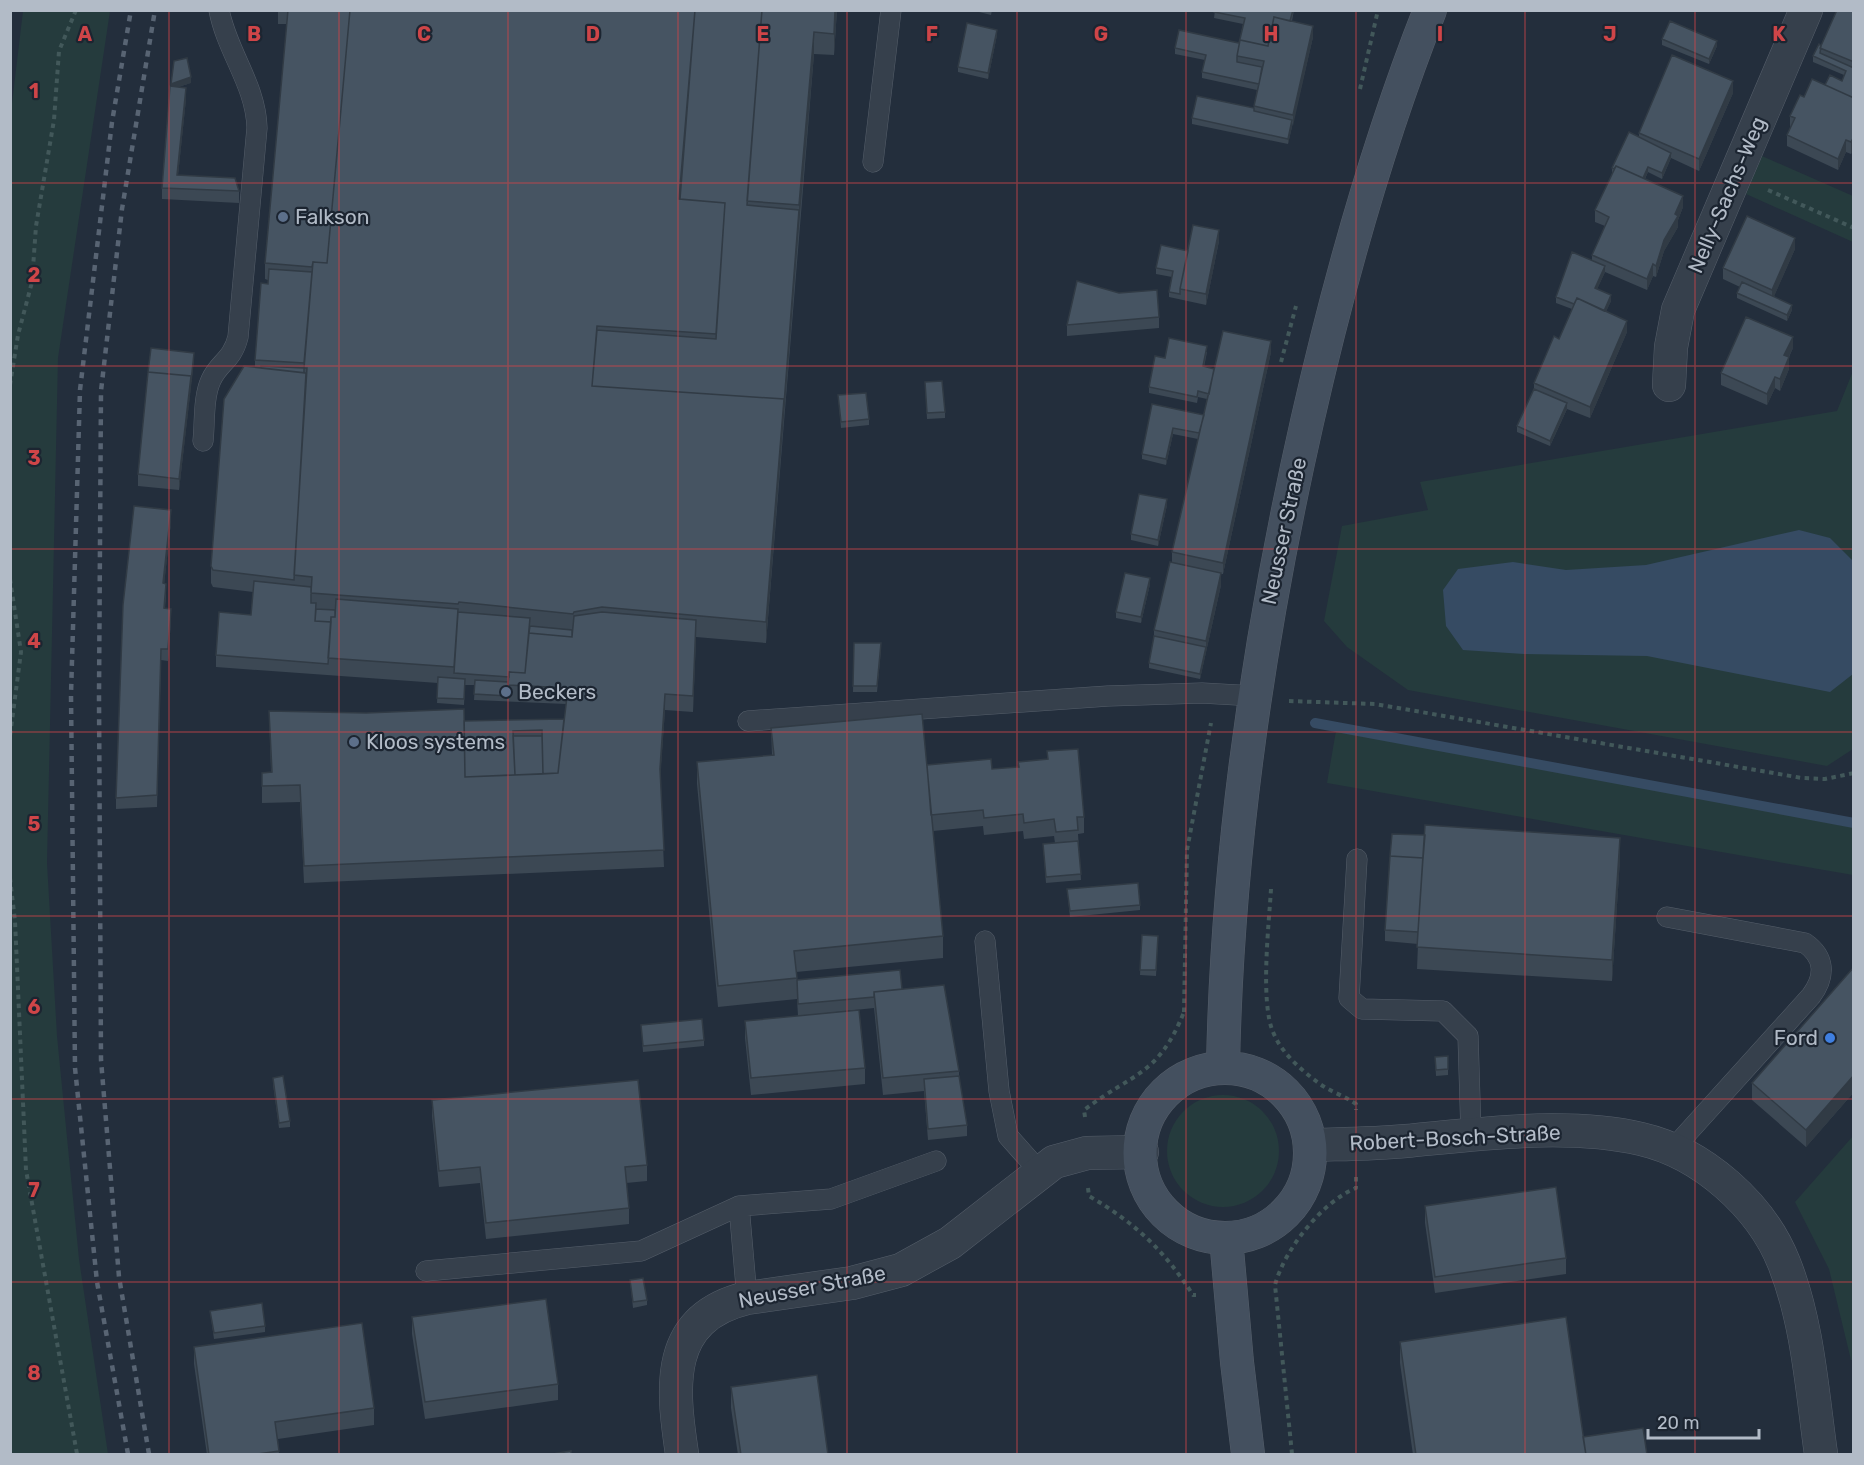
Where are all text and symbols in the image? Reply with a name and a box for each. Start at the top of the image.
text: A [78,22,93,46]
text: B [247,22,261,46]
text: C [417,22,431,46]
text: D [586,22,600,46]
text: E [757,22,769,46]
text: F [926,22,938,46]
text: G [1094,22,1108,46]
text: H [1264,22,1278,46]
text: I [1437,22,1443,46]
text: J [1603,22,1617,46]
text: K [1772,22,1786,46]
text: 1 [29,79,39,103]
street label: Nelly-Sachs-Weg [1682,113,1771,277]
place label: Falkson [295,204,369,229]
marker: Falkson [276,210,290,224]
text: 2 [28,263,41,287]
text: 3 [27,446,41,470]
street label: Neusser Straße [1256,455,1311,607]
text: 4 [27,629,41,653]
place label: Beckers [518,679,596,704]
marker: Beckers [499,685,513,699]
place label: Kloos systems [366,729,505,754]
marker: Kloos systems [347,735,361,749]
text: 5 [28,812,41,836]
text: 6 [27,995,41,1019]
place label: Ford [1774,1025,1818,1050]
marker: Ford [1823,1031,1837,1045]
street label: Robert-Bosch-Straße [1349,1119,1561,1156]
text: 7 [28,1178,40,1202]
street label: Neusser Straße [736,1260,888,1313]
text: 8 [27,1361,41,1385]
scale bar [1648,1402,1759,1440]
text: 20 m [1657,1412,1699,1434]

